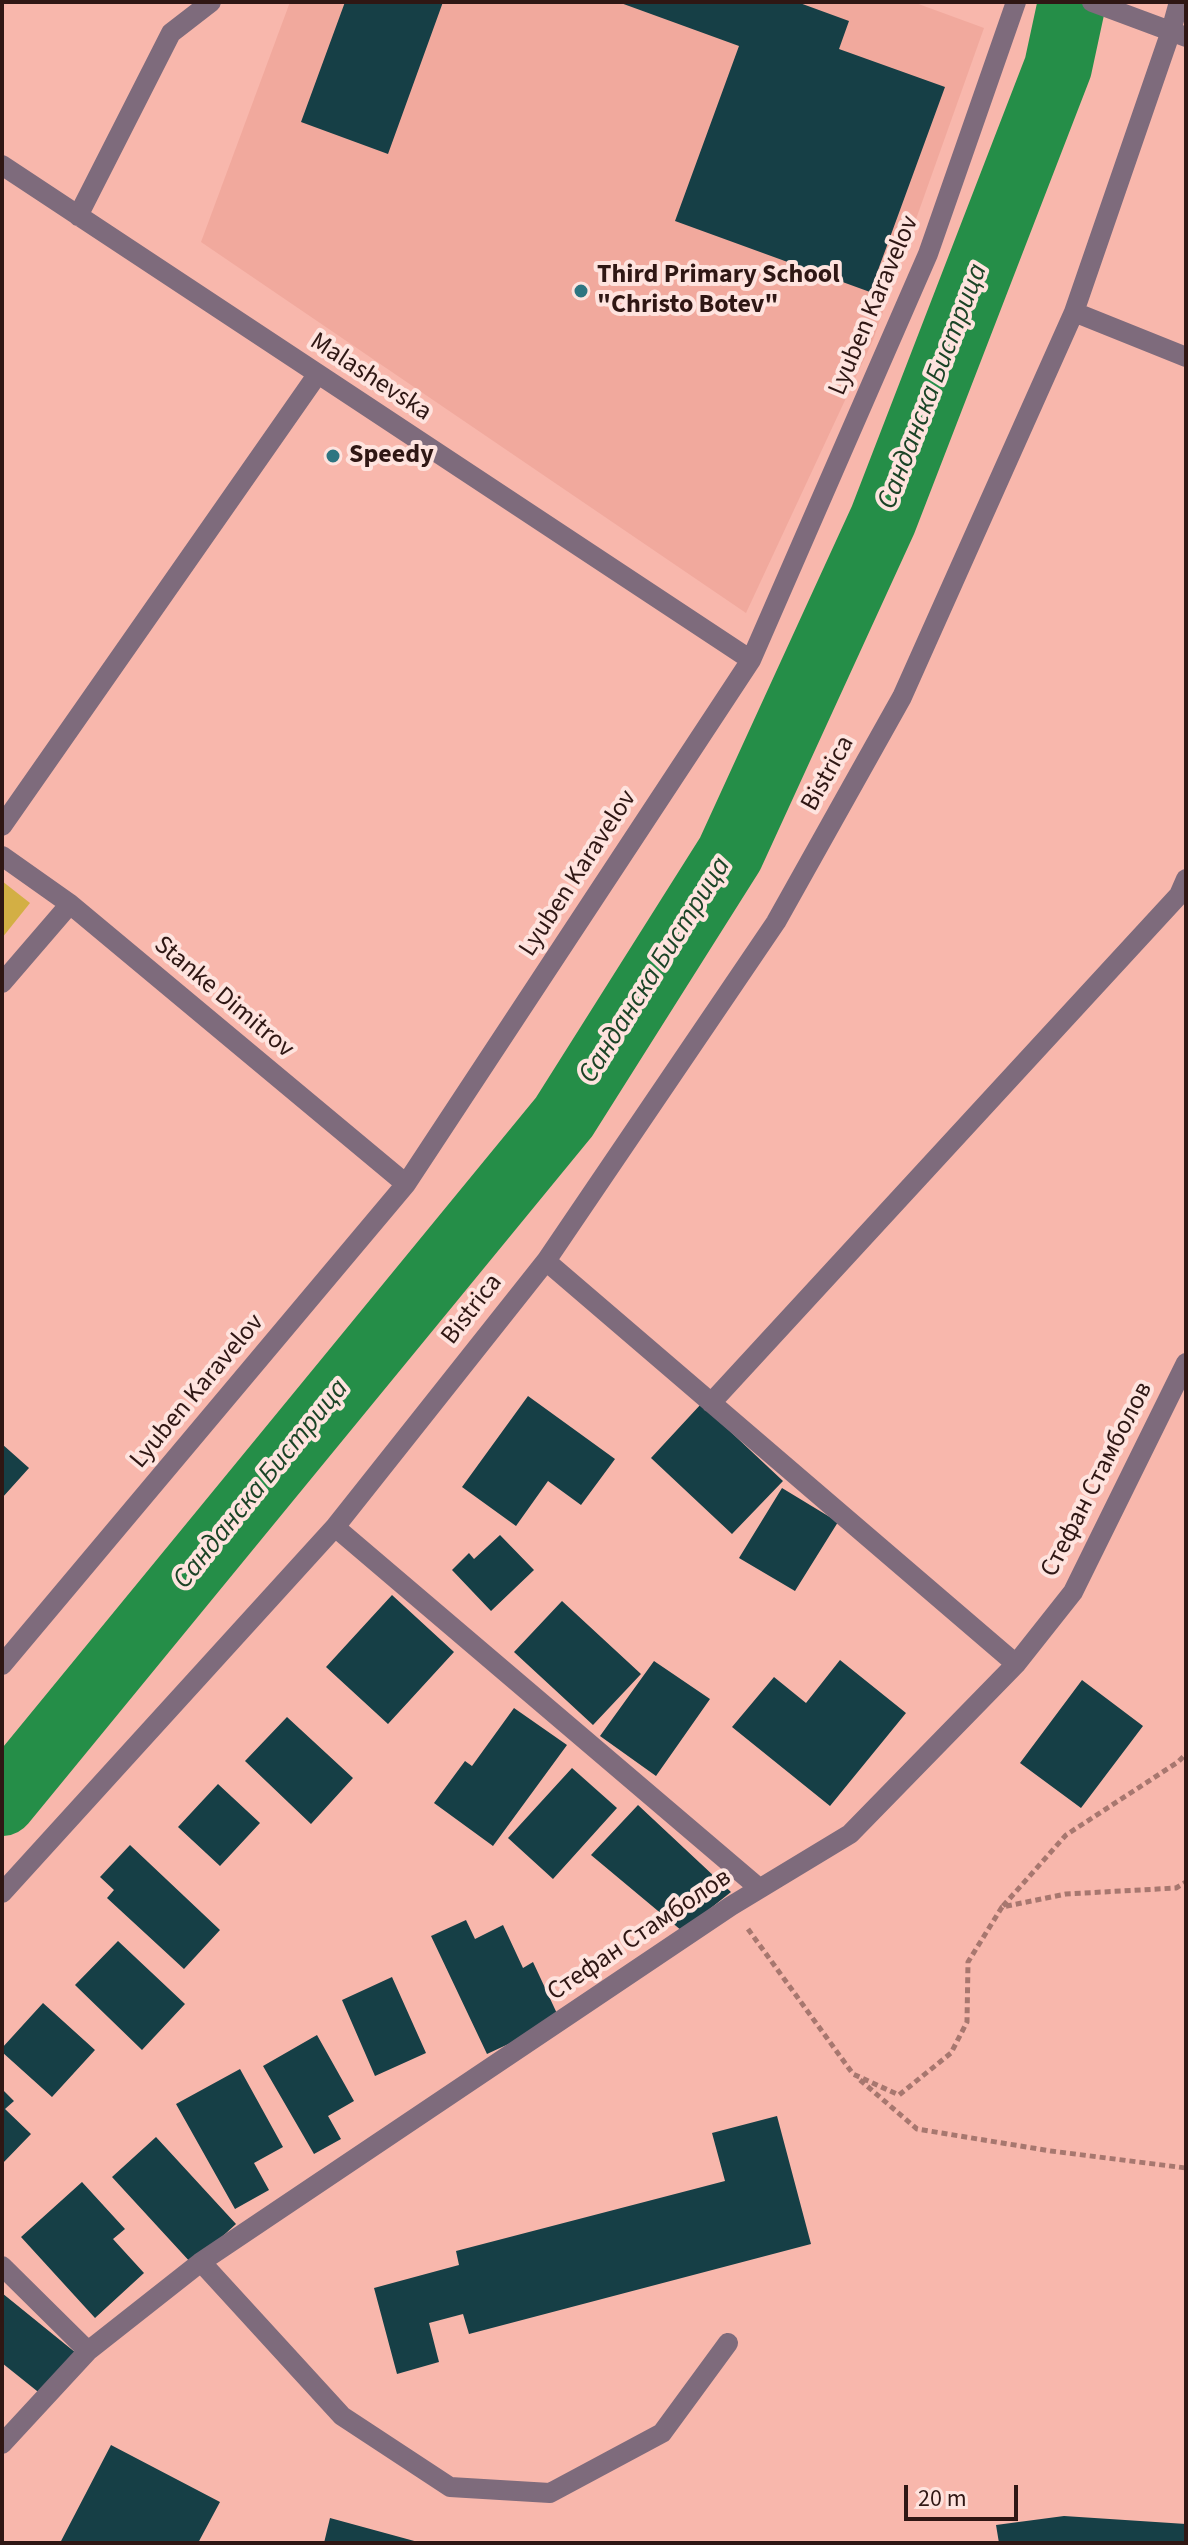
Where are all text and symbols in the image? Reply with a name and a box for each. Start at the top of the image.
street label: Lyuben Karavelov [823,212,927,400]
place label: Third Primary School "Christo Botev" [597,260,840,322]
water label: Санданска Бистрица [872,260,996,514]
marker: Third Primary School "Christo Botev" [572,282,590,300]
street label: Malashevska [303,327,437,429]
place label: Speedy [349,440,434,472]
marker: Speedy [324,447,342,465]
street label: Bistrica [796,731,862,817]
street label: Lyuben Karavelov [514,785,644,963]
water label: Санданска Бистрица [573,852,739,1090]
street label: Stanke Dimitrov [147,930,299,1066]
street label: Bistrica [436,1268,510,1352]
street label: Lyuben Karavelov [124,1308,272,1476]
water label: Санданска Бистрица [167,1373,357,1597]
street label: Стефан Стамболов [1035,1377,1161,1583]
street label: Стефан Стамболов [542,1863,738,2009]
scale bar [908,2469,1022,2519]
text: 20 m [918,2481,967,2516]

